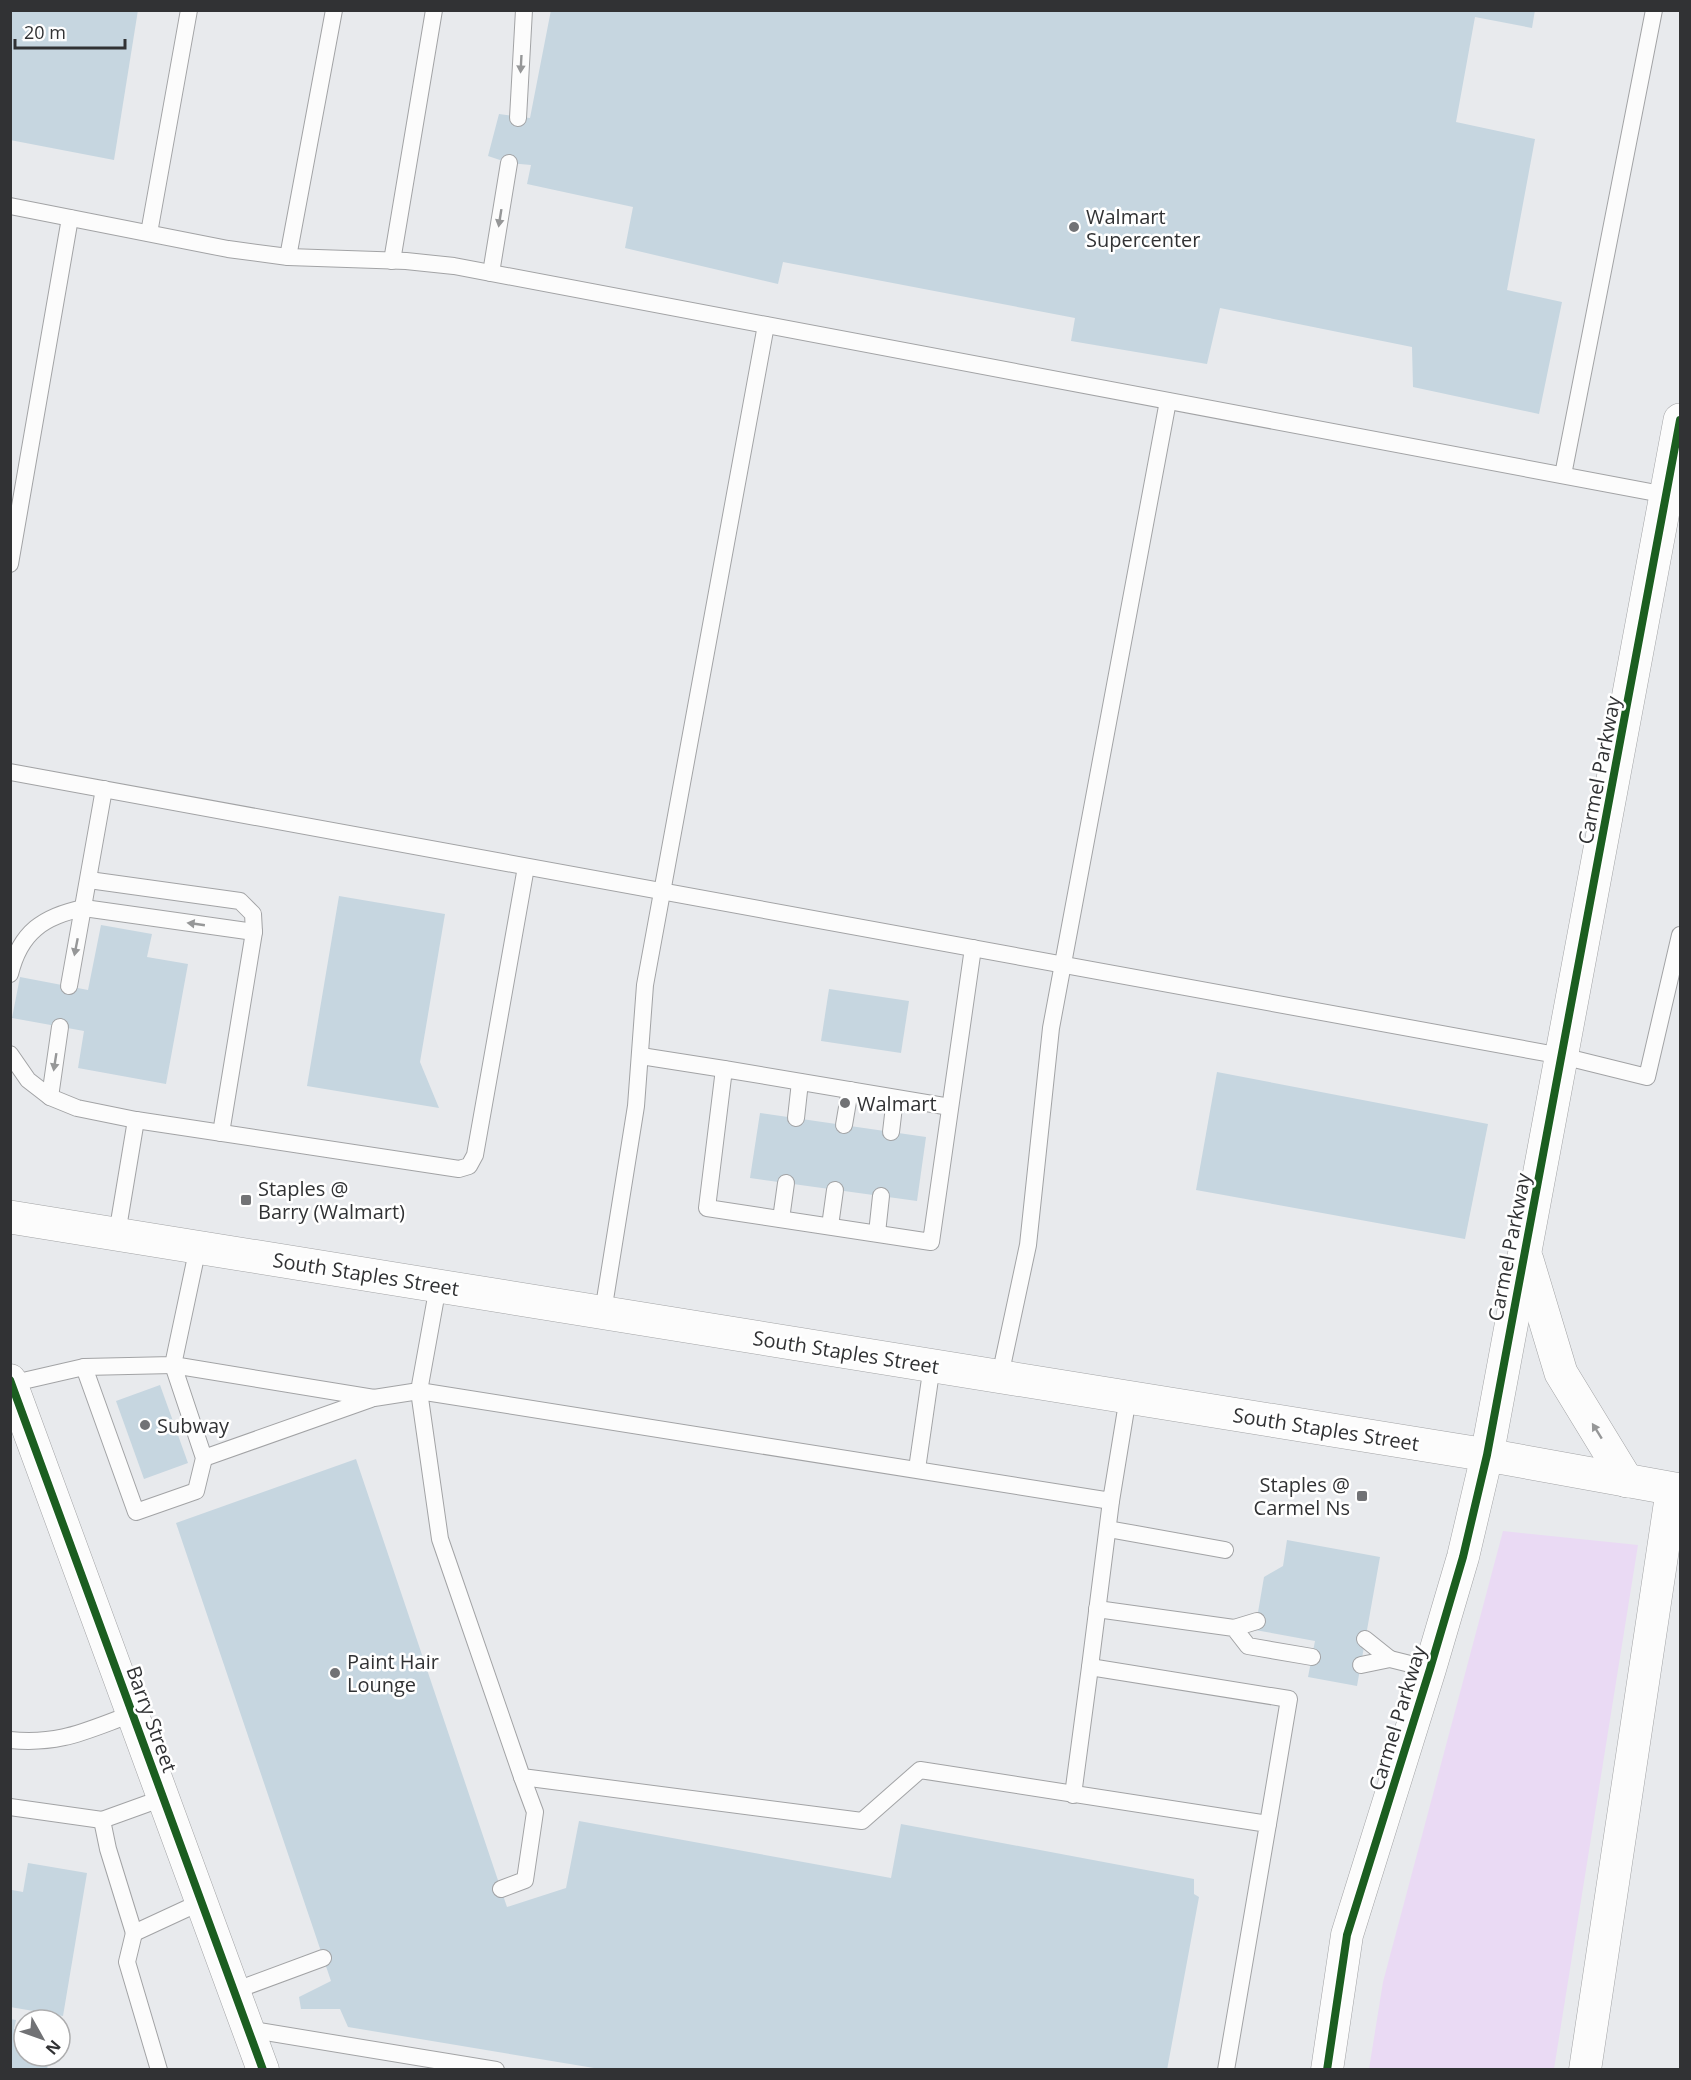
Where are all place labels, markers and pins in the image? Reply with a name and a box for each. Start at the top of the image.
place label: Walmart Supercenter [1086,203,1200,253]
marker: Walmart Supercenter [1067,220,1081,234]
place label: Walmart [857,1090,937,1117]
marker: Walmart [838,1096,852,1110]
place label: Staples @ Barry (Walmart) [258,1175,405,1225]
marker: Staples @ Barry (Walmart) [239,1193,253,1207]
place label: Subway [157,1412,230,1439]
marker: Subway [138,1418,152,1432]
place label: Staples @ Carmel Ns [1254,1471,1350,1521]
marker: Staples @ Carmel Ns [1355,1489,1369,1503]
place label: Paint Hair Lounge [347,1648,439,1698]
marker: Paint Hair Lounge [328,1666,342,1680]

